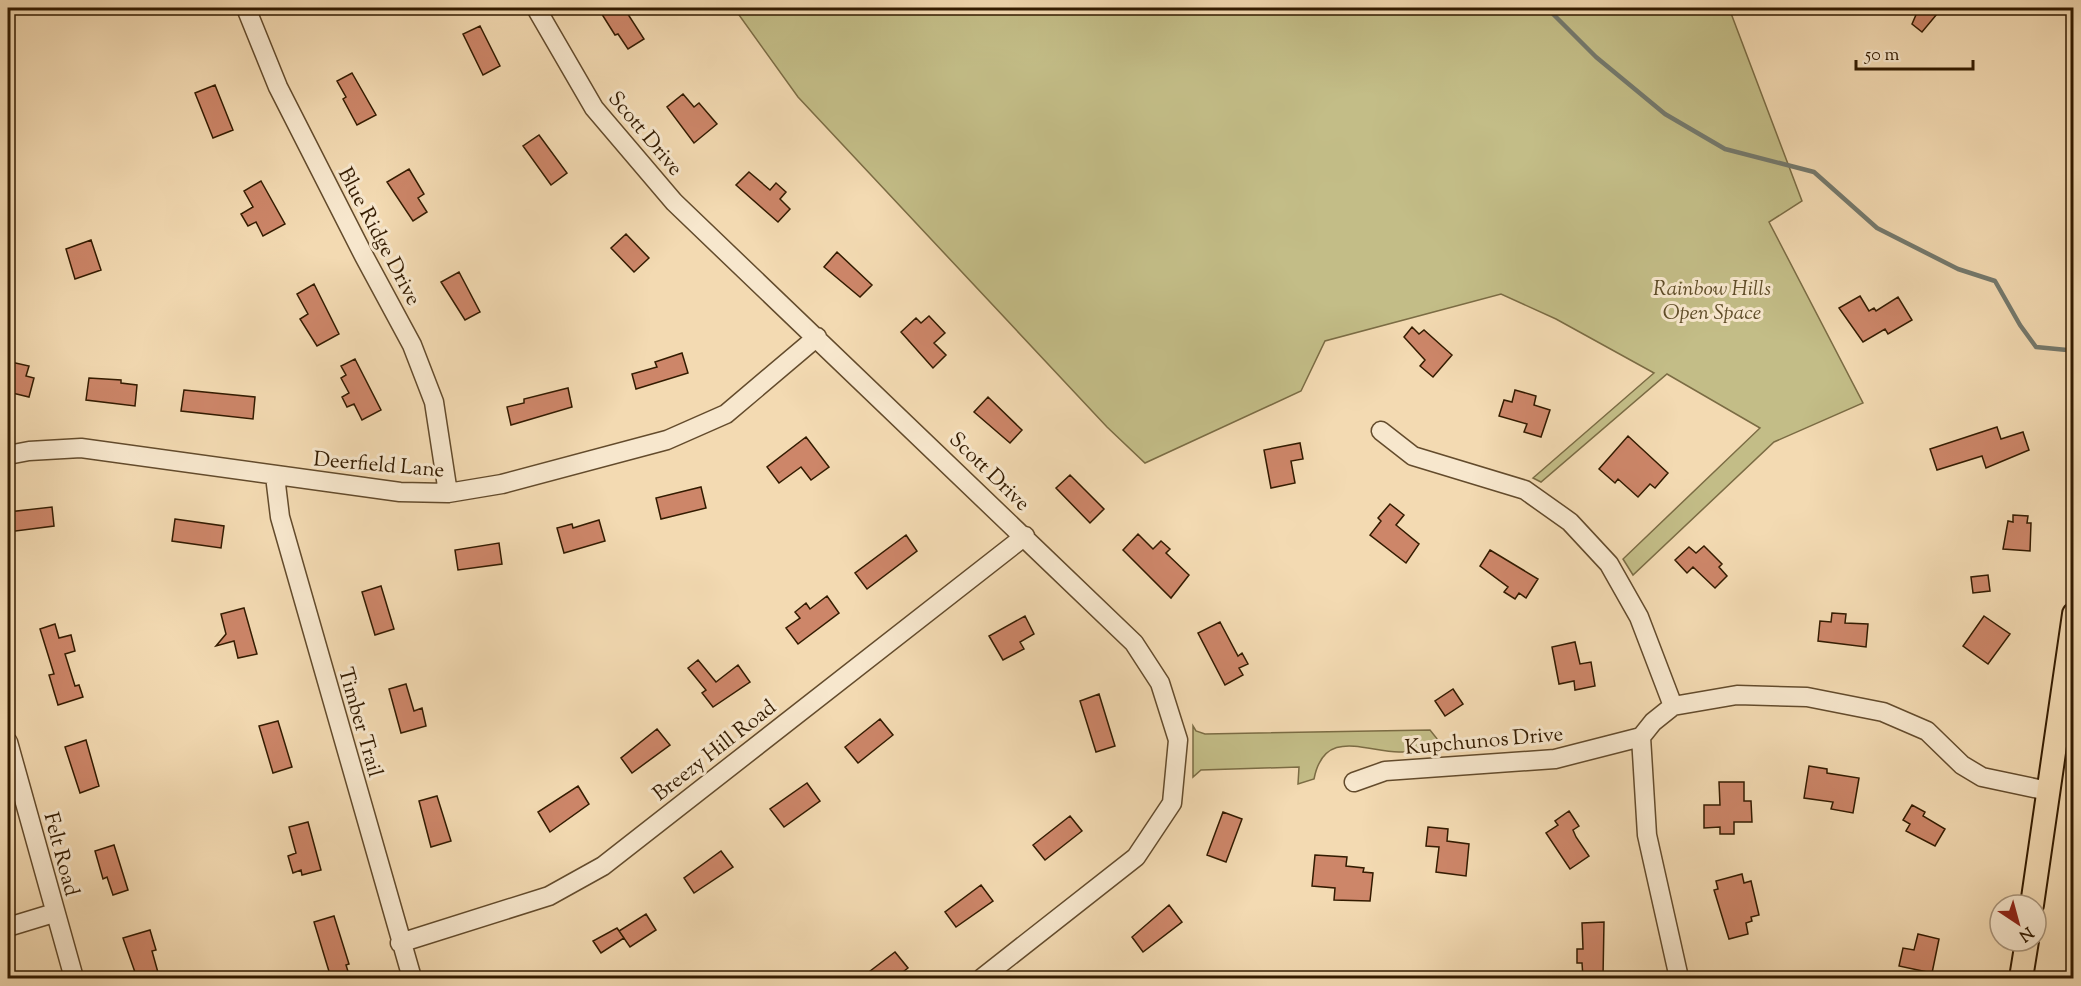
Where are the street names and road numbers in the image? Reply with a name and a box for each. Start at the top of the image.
street label: Scott Drive [600,85,689,183]
street label: Blue Ridge Drive [329,163,427,311]
street label: Scott Drive [941,426,1036,519]
street label: Deerfield Lane [312,445,446,487]
street label: Timber Trail [329,664,389,781]
street label: Breezy Hill Road [647,694,783,809]
street label: Kupchunos Drive [1404,720,1565,764]
street label: Felt Road [35,809,86,900]

